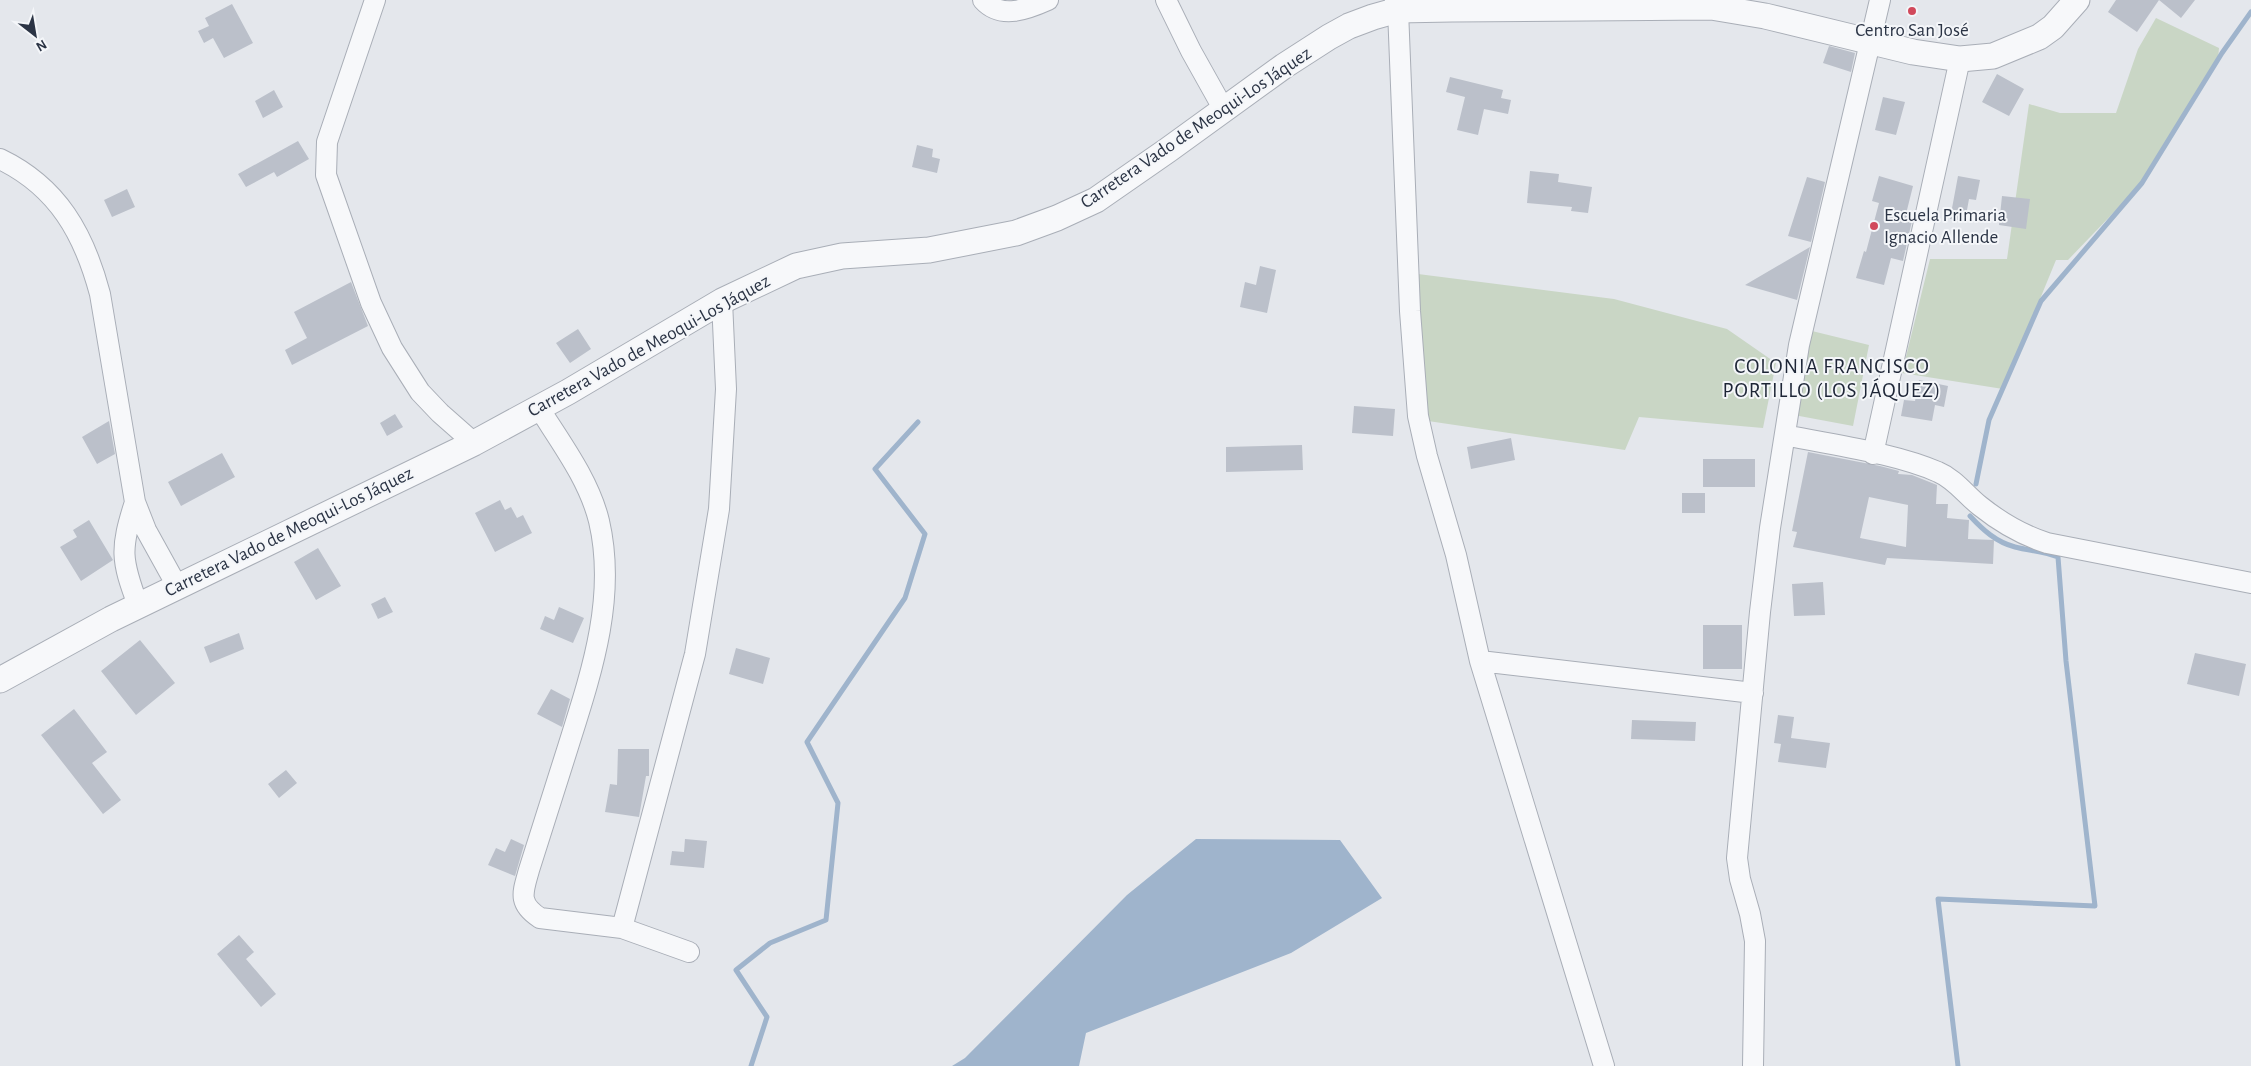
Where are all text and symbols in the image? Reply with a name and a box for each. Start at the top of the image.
marker: Centro San José [1906,5,1918,17]
north arrow [10,10,60,60]
place label: Centro San José [1855,21,1969,40]
text: N [33,37,49,54]
street label: Carretera Vado de Meoqui-Los Jáquez [1077,44,1315,212]
place label: Escuela Primaria Ignacio Allende [1884,206,2006,247]
marker: Escuela Primaria Ignacio Allende [1868,220,1880,232]
street label: Carretera Vado de Meoqui-Los Jáquez [525,271,773,421]
district label: COLONIA FRANCISCO PORTILLO (LOS JÁQUEZ) [1723,356,1941,401]
street label: Carretera Vado de Meoqui-Los Jáquez [162,463,416,601]

